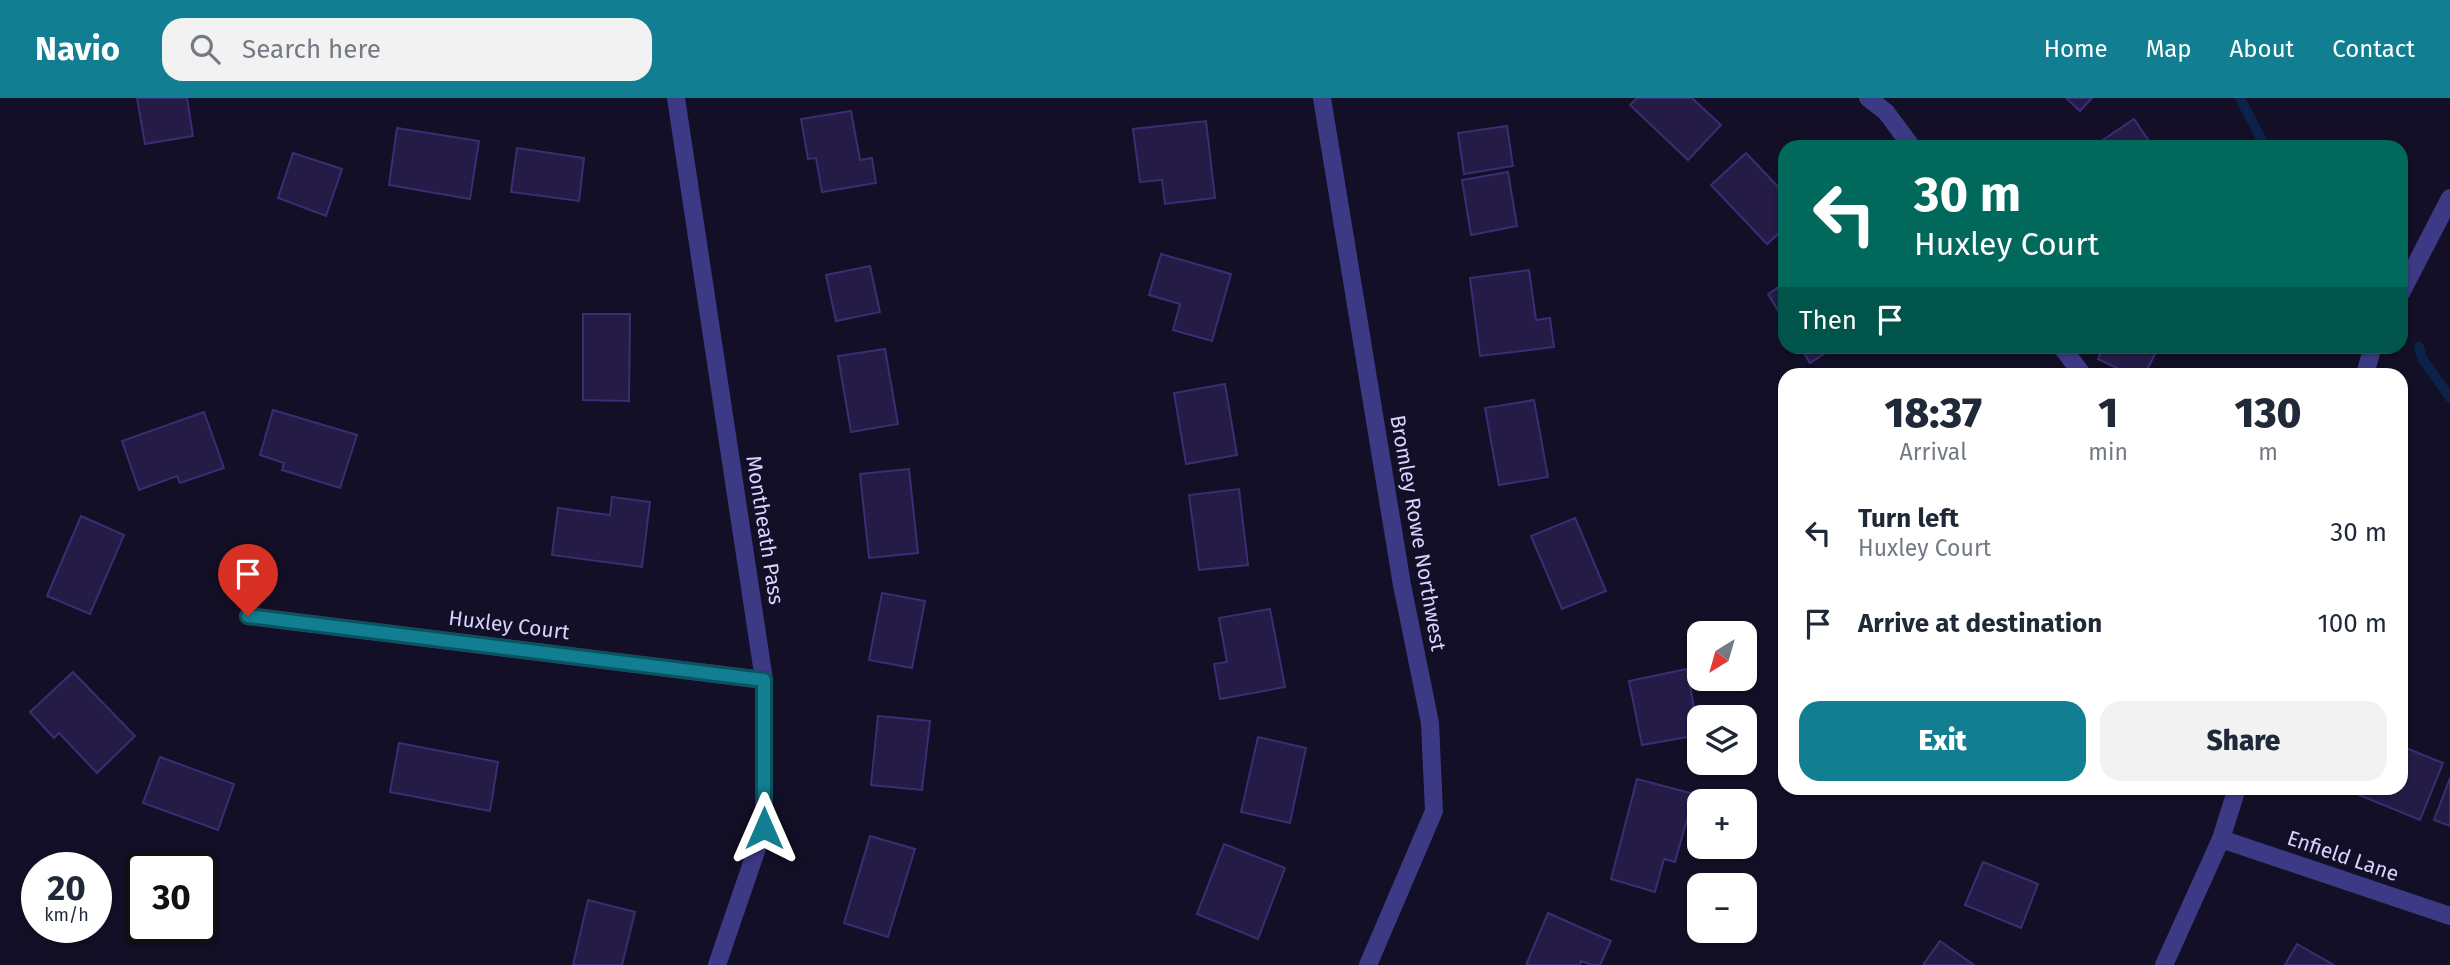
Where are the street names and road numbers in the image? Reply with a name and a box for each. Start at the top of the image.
street label: Bromley Rowe Northwest [1384,413,1452,653]
street label: Montheath Pass [740,454,790,607]
street label: Huxley Court [447,605,571,645]
street label: Enfield Lane [2284,825,2402,887]

